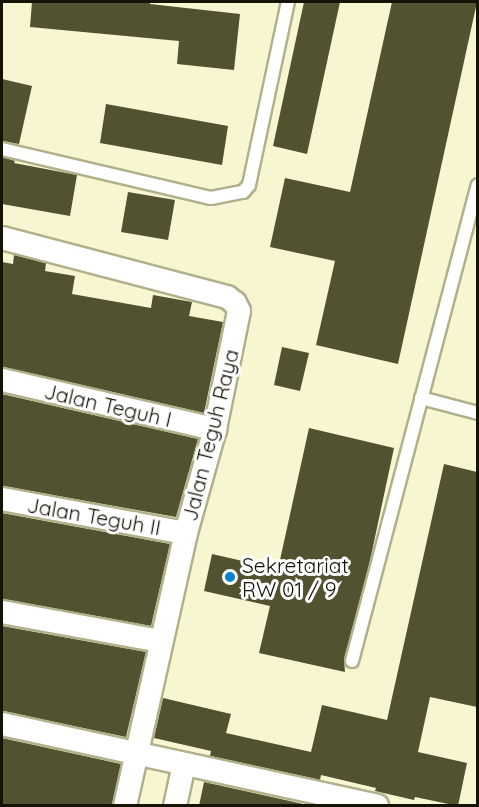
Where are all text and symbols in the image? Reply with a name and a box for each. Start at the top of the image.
street label: Jalan Teguh Raya [176,346,244,524]
street label: Jalan Teguh I [42,378,174,432]
street label: Jalan Teguh II [25,492,163,540]
place label: Sekretariat RW 01 / 9 [242,552,349,602]
marker: Sekretariat RW 01 / 9 [223,570,237,584]

